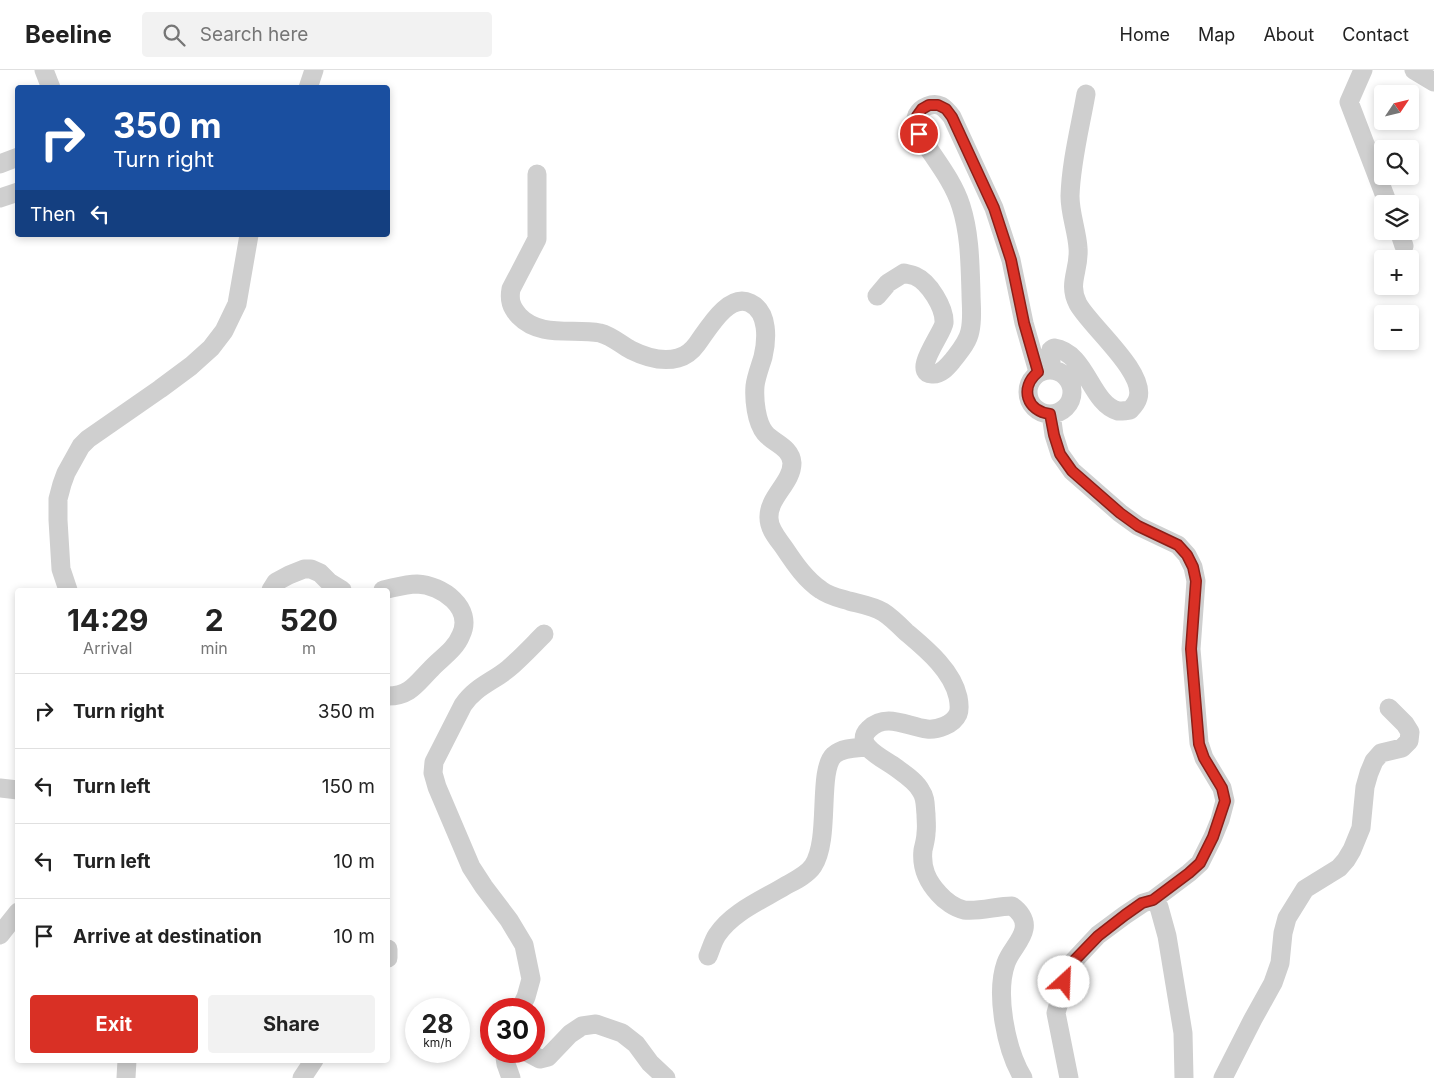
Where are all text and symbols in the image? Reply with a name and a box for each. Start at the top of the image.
search box [142,12,492,57]
text: Beeline [25,20,112,49]
icon: search [160,21,188,49]
text: Search here [200,23,308,46]
text: Home [1120,24,1170,45]
text: Map [1198,24,1235,45]
text: About [1263,24,1314,45]
text: Contact [1342,24,1409,45]
north arrow [1374,85,1419,130]
map controls [1374,85,1419,350]
text: 350 m [113,104,222,146]
icon: right [30,105,95,170]
pin [898,113,940,155]
icon: arrive [905,120,933,148]
button: search [1374,140,1419,185]
text: Turn right [113,146,214,172]
button: layers [1374,195,1419,240]
icon: left [86,200,114,228]
text: Then [30,203,76,226]
button: + [1374,250,1419,295]
button: − [1374,305,1419,350]
text: 14:29 [67,602,149,638]
text: 2 [205,602,224,638]
text: 520 [280,602,338,638]
text: Arrival [83,638,132,658]
text: min [200,638,228,658]
text: m [302,638,316,658]
icon: right [30,697,58,725]
text: Turn right [73,700,164,723]
text: 350 m [318,700,375,723]
icon: left [30,772,58,800]
text: Turn left [73,775,151,798]
text: 150 m [322,775,375,798]
icon: left [30,847,58,875]
text: Turn left [73,850,151,873]
text: 10 m [333,850,375,873]
icon: arrive [30,922,58,950]
text: Arrive at destination [73,925,262,948]
text: 10 m [333,925,375,948]
position arrow [1037,955,1089,1007]
button: Exit [30,995,198,1053]
button: Share [208,995,375,1053]
speed limit sign: 30 [480,998,545,1063]
text: 28 [421,1009,454,1039]
text: km/h [423,1035,452,1050]

